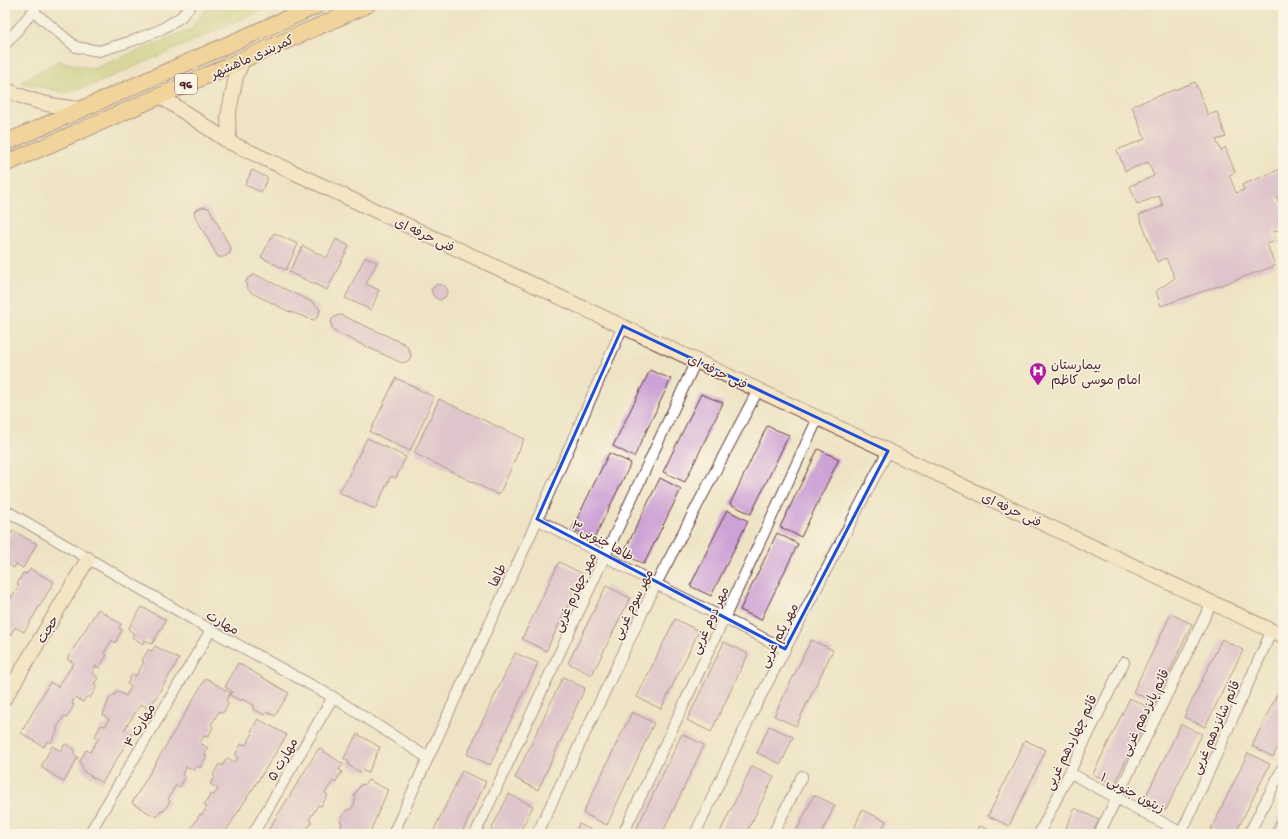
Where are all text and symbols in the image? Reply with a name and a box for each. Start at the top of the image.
street label: کمربندی ماهشهر [208,33,297,84]
road number: 96 [175,74,197,94]
street label: فنی حرفه ای [392,216,456,257]
street label: فنی حرفه ای [685,353,749,394]
place label: بیمارستان امام موسی کاظم [1051,359,1141,390]
hospital icon: بیمارستان امام موسی کاظم [1028,361,1048,386]
street label: فنی حرفه ای [979,491,1043,532]
street label: طاها جنوبی۳ [568,519,636,566]
street label: مهر چهارم غربی [551,551,602,636]
street label: طاها [487,562,511,590]
street label: مهر سوم غربی [611,568,659,643]
street label: مهر دوم غربی [689,585,734,658]
street label: مهر یکم غربی [758,602,804,671]
street label: مهارت [203,609,241,639]
street label: حجت [35,614,63,647]
street label: قائم پانزدهم غربی [1119,667,1175,759]
street label: قائم شانزدهم غربی [1190,679,1246,778]
street label: قائم چهاردهم غربی [1043,693,1103,794]
street label: مهارت ۴ [122,702,160,751]
street label: مهارت ۵ [266,736,302,784]
street label: زیتون جنوبی ۱ [1097,771,1166,817]

